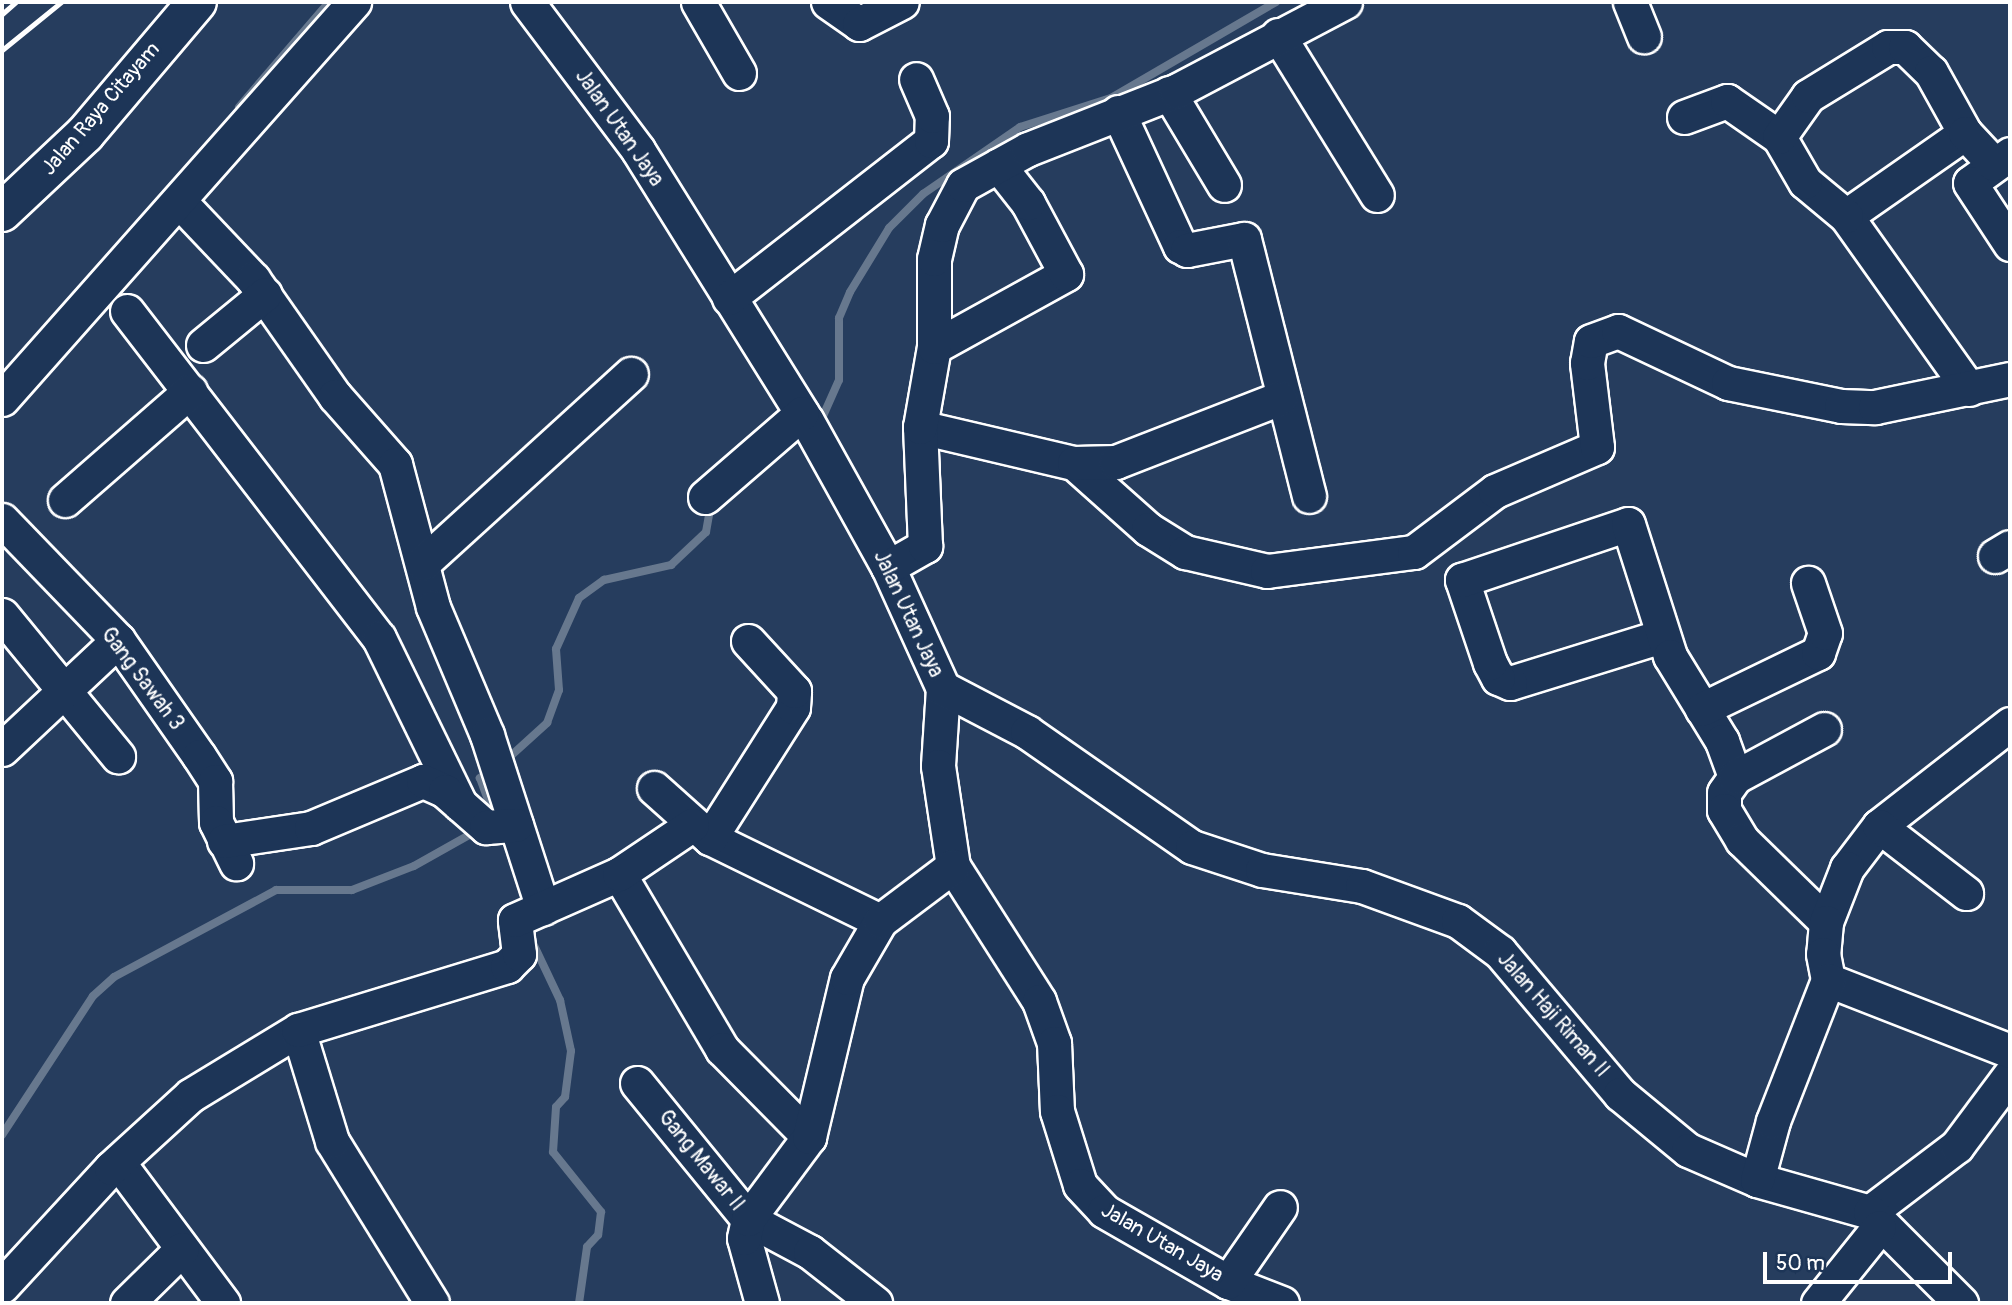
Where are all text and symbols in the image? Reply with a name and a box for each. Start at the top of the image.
street label: Jalan Raya Citayam [36,37,166,181]
street label: Jalan Utan Jaya [569,65,669,191]
street label: Jalan Utan Jaya [868,547,948,681]
street label: Gang Sawah 3 [95,623,189,735]
street label: Jalan Haji Riman II [1492,947,1614,1083]
street label: Gang Mawar II [653,1105,749,1217]
street label: Jalan Utan Jaya [1096,1198,1228,1288]
scale bar [1767,1238,1956,1282]
text: 50 m [1776,1250,1825,1277]

